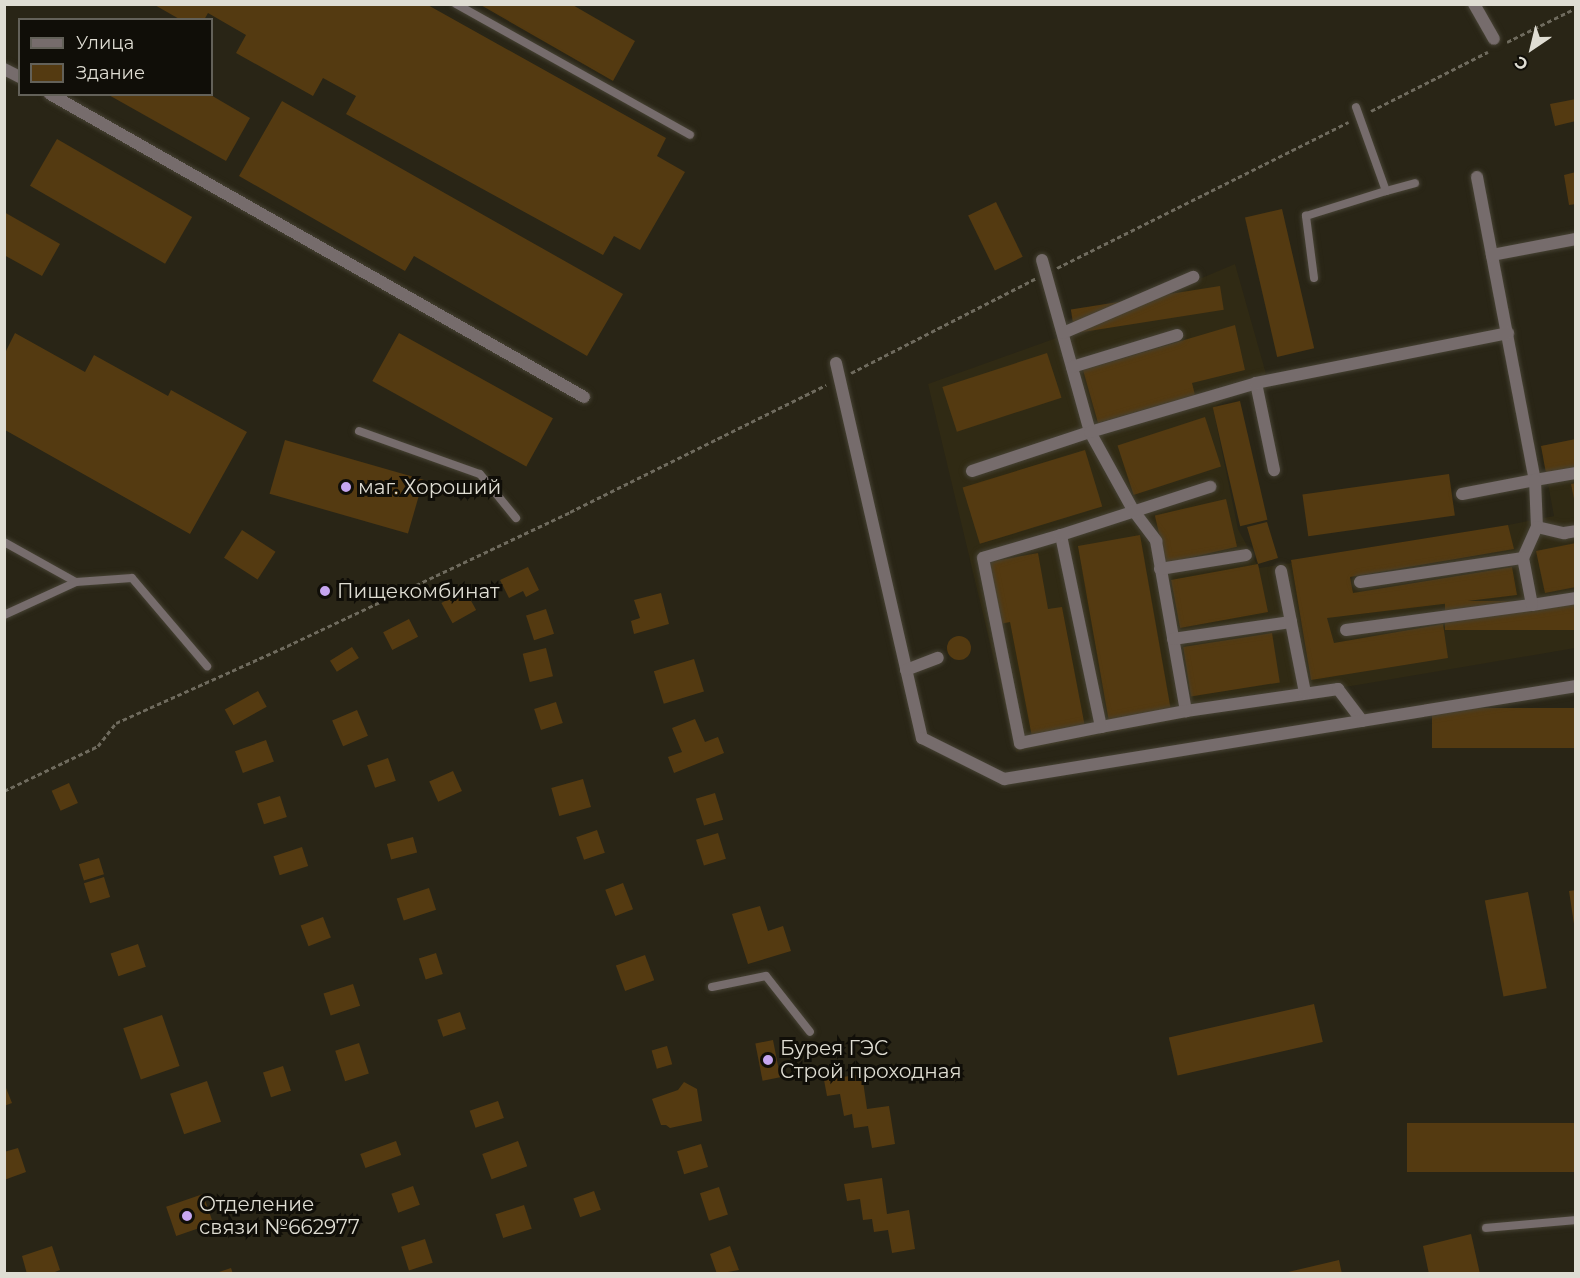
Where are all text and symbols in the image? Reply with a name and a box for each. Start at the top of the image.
legend [18,18,213,96]
north arrow [1502,18,1562,78]
text: Улица [76,32,134,54]
text: С [1511,52,1532,74]
text: Здание [76,62,145,84]
place label: маг. Хороший [358,475,501,499]
marker: маг. Хороший [339,480,353,494]
place label: Пищекомбинат [337,579,500,603]
marker: Пищекомбинат [318,584,332,598]
place label: Бурея ГЭС Строй проходная [780,1036,962,1083]
marker: Бурея ГЭС Строй проходная [761,1053,775,1067]
place label: Отделение связи №662977 [199,1192,360,1239]
marker: Отделение связи №662977 [180,1209,194,1223]

